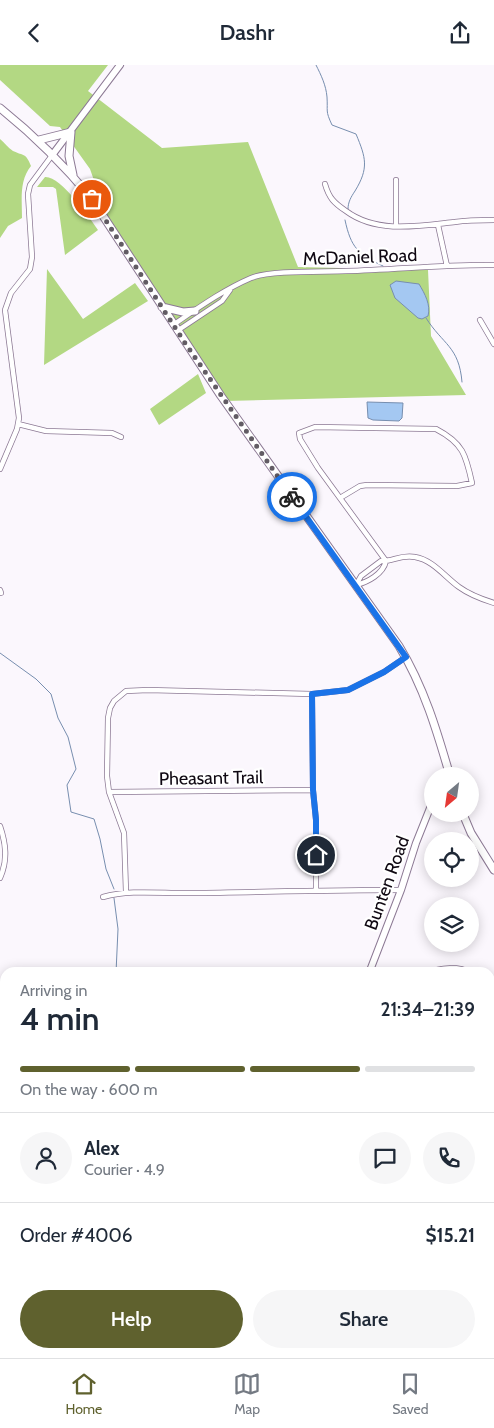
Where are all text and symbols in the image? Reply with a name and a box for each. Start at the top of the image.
icon: back [20,19,48,47]
text: Dashr [220,19,274,46]
icon: share [446,19,474,47]
pin [71,178,113,220]
icon: bag [78,185,106,213]
street label: McDaniel Road [302,244,418,270]
courier [267,472,317,522]
icon: bike [278,483,306,511]
street label: Pheasant Trail [159,766,264,790]
north arrow [424,767,479,823]
map controls [424,767,479,952]
button: locate [424,832,479,887]
street label: Bunten Road [360,833,414,933]
pin [295,834,337,876]
icon: home [302,841,330,869]
button: layers [424,897,479,952]
text: Arriving in [20,981,87,1000]
text: 21:34–21:39 [380,998,475,1021]
text: 4 min [20,999,100,1038]
text: On the way · 600 m [20,1080,158,1099]
button: person [20,1132,72,1184]
button: chat [359,1132,411,1184]
button: phone [423,1132,475,1184]
text: Alex [84,1137,120,1160]
text: Courier · 4.9 [84,1160,165,1179]
text: Order #4006 [20,1224,132,1247]
text: $15.21 [425,1224,475,1247]
button: Help [20,1290,243,1348]
button: Share [253,1290,475,1348]
tab: Home [65,1370,102,1418]
tab: Map [233,1370,261,1418]
tab: Saved [392,1370,429,1418]

